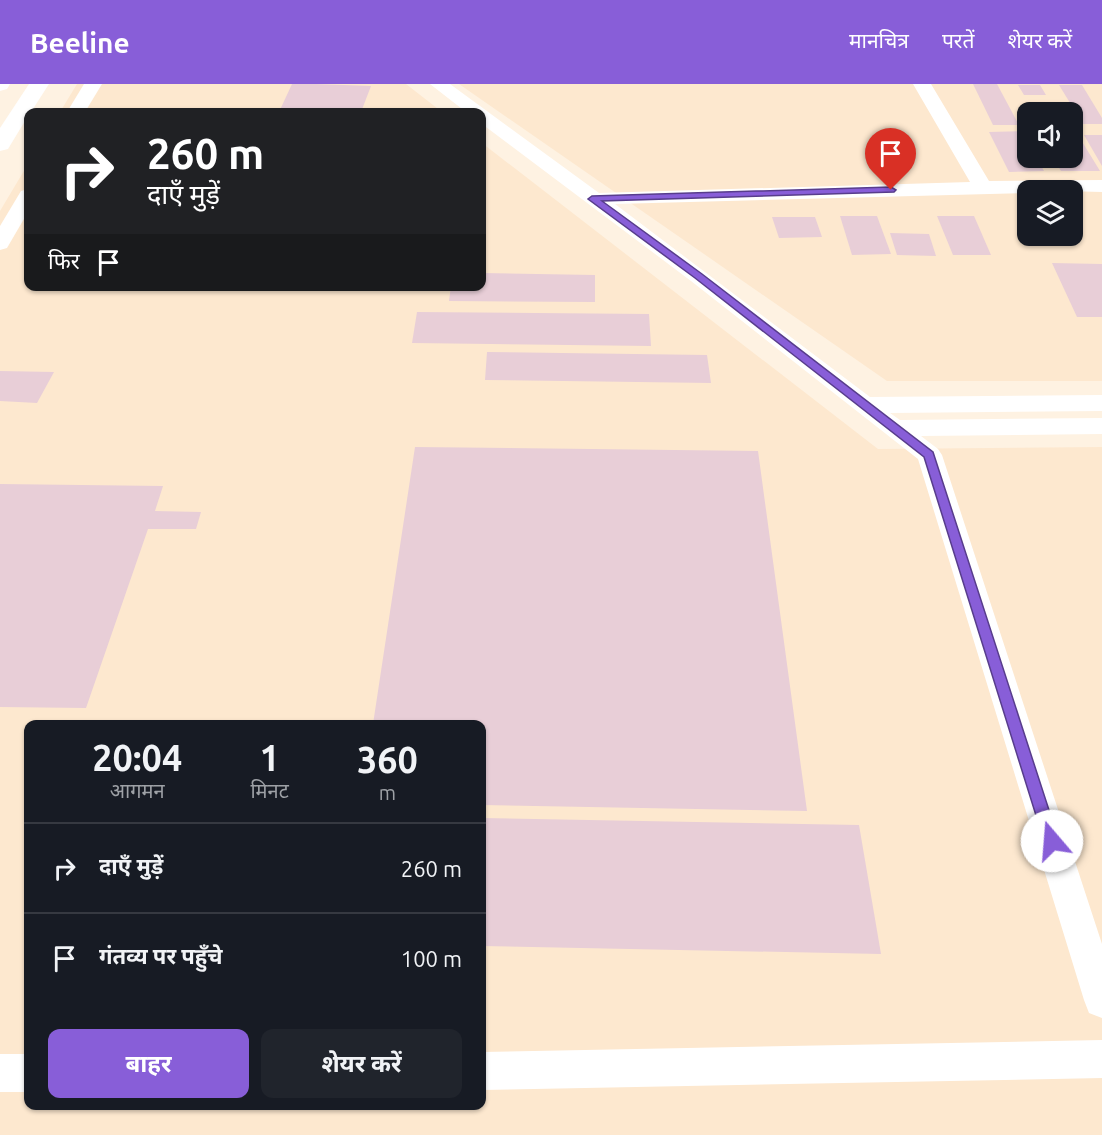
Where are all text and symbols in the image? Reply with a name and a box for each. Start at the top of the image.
text: Beeline [30,27,130,58]
text: मानचित्र [849,28,909,52]
text: परतें [942,28,974,52]
text: शेयर करें [1007,28,1072,52]
map controls [1017,102,1083,246]
button: sound [1017,102,1083,168]
pin [865,128,916,190]
text: 260 m [147,130,264,177]
icon: right [48,132,126,210]
icon: arrive [874,137,907,170]
text: दाएँ मुड़ें [147,179,220,209]
button: layers [1017,180,1083,246]
icon: arrive [92,246,125,279]
text: फिर [48,248,80,273]
text: 20:04 [92,737,182,778]
text: 1 [259,737,280,778]
text: 360 [357,739,418,780]
text: आगमन [110,779,165,802]
text: मिनट [250,779,289,802]
text: m [379,781,396,804]
position arrow [1020,809,1084,873]
icon: right [48,852,81,885]
text: दाएँ मुड़ें [99,853,163,878]
text: 260 m [401,856,462,881]
icon: arrive [48,942,81,975]
text: गंतव्य पर पहुँचे [99,943,223,968]
text: 100 m [401,946,462,971]
button: बाहर [48,1029,249,1098]
button: शेयर करें [261,1029,462,1098]

